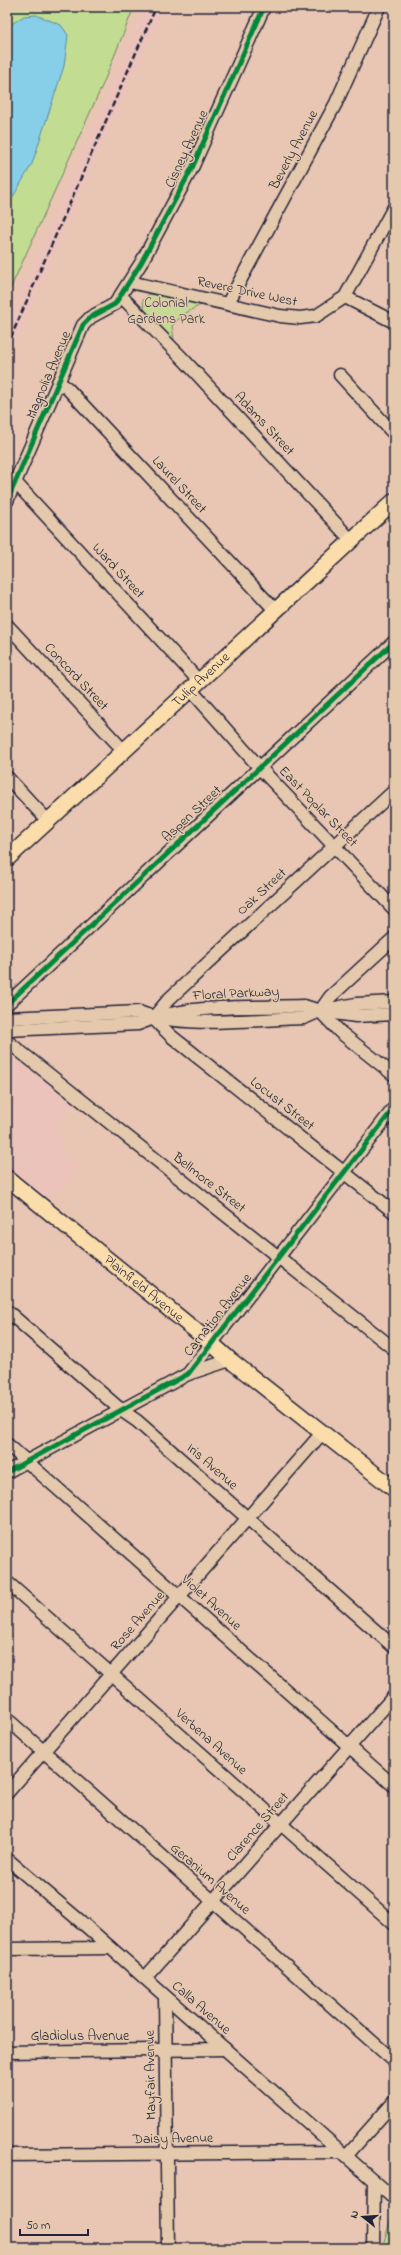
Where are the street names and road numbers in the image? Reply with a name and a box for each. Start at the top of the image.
street label: Cisney Avenue [160,106,215,192]
street label: Beverly Avenue [264,106,325,195]
street label: Revere Drive West [195,271,299,313]
street label: Magnolia Avenue [21,327,78,423]
street label: Adams Street [229,387,299,461]
street label: Laurel Street [147,451,212,519]
street label: Ward Street [87,538,150,604]
street label: Concord Street [39,638,113,716]
street label: Tulip Avenue [167,647,235,712]
street label: East Poplar Street [274,762,363,853]
street label: Aspen Street [157,780,227,847]
street label: Oak Street [232,863,292,921]
street label: Floral Parkway [191,981,280,1008]
street label: Locust Street [245,1072,319,1136]
street label: Bellmore Street [167,1147,250,1219]
street label: Plainfield Avenue [99,1250,189,1328]
street label: Carnation Avenue [179,1268,258,1361]
street label: Iris Avenue [181,1439,243,1496]
street label: Violet Avenue [175,1569,247,1636]
street label: Rose Avenue [106,1586,171,1656]
street label: Verbena Avenue [170,1703,252,1781]
street label: Clarence Street [222,1787,294,1866]
street label: Geranium Avenue [165,1838,255,1920]
street label: Calla Avenue [167,1976,236,2040]
street label: Gladiolus Avenue [31,2026,130,2047]
street label: Mayfair Avenue [140,2029,163,2120]
street label: Daisy Avenue [132,2128,214,2151]

